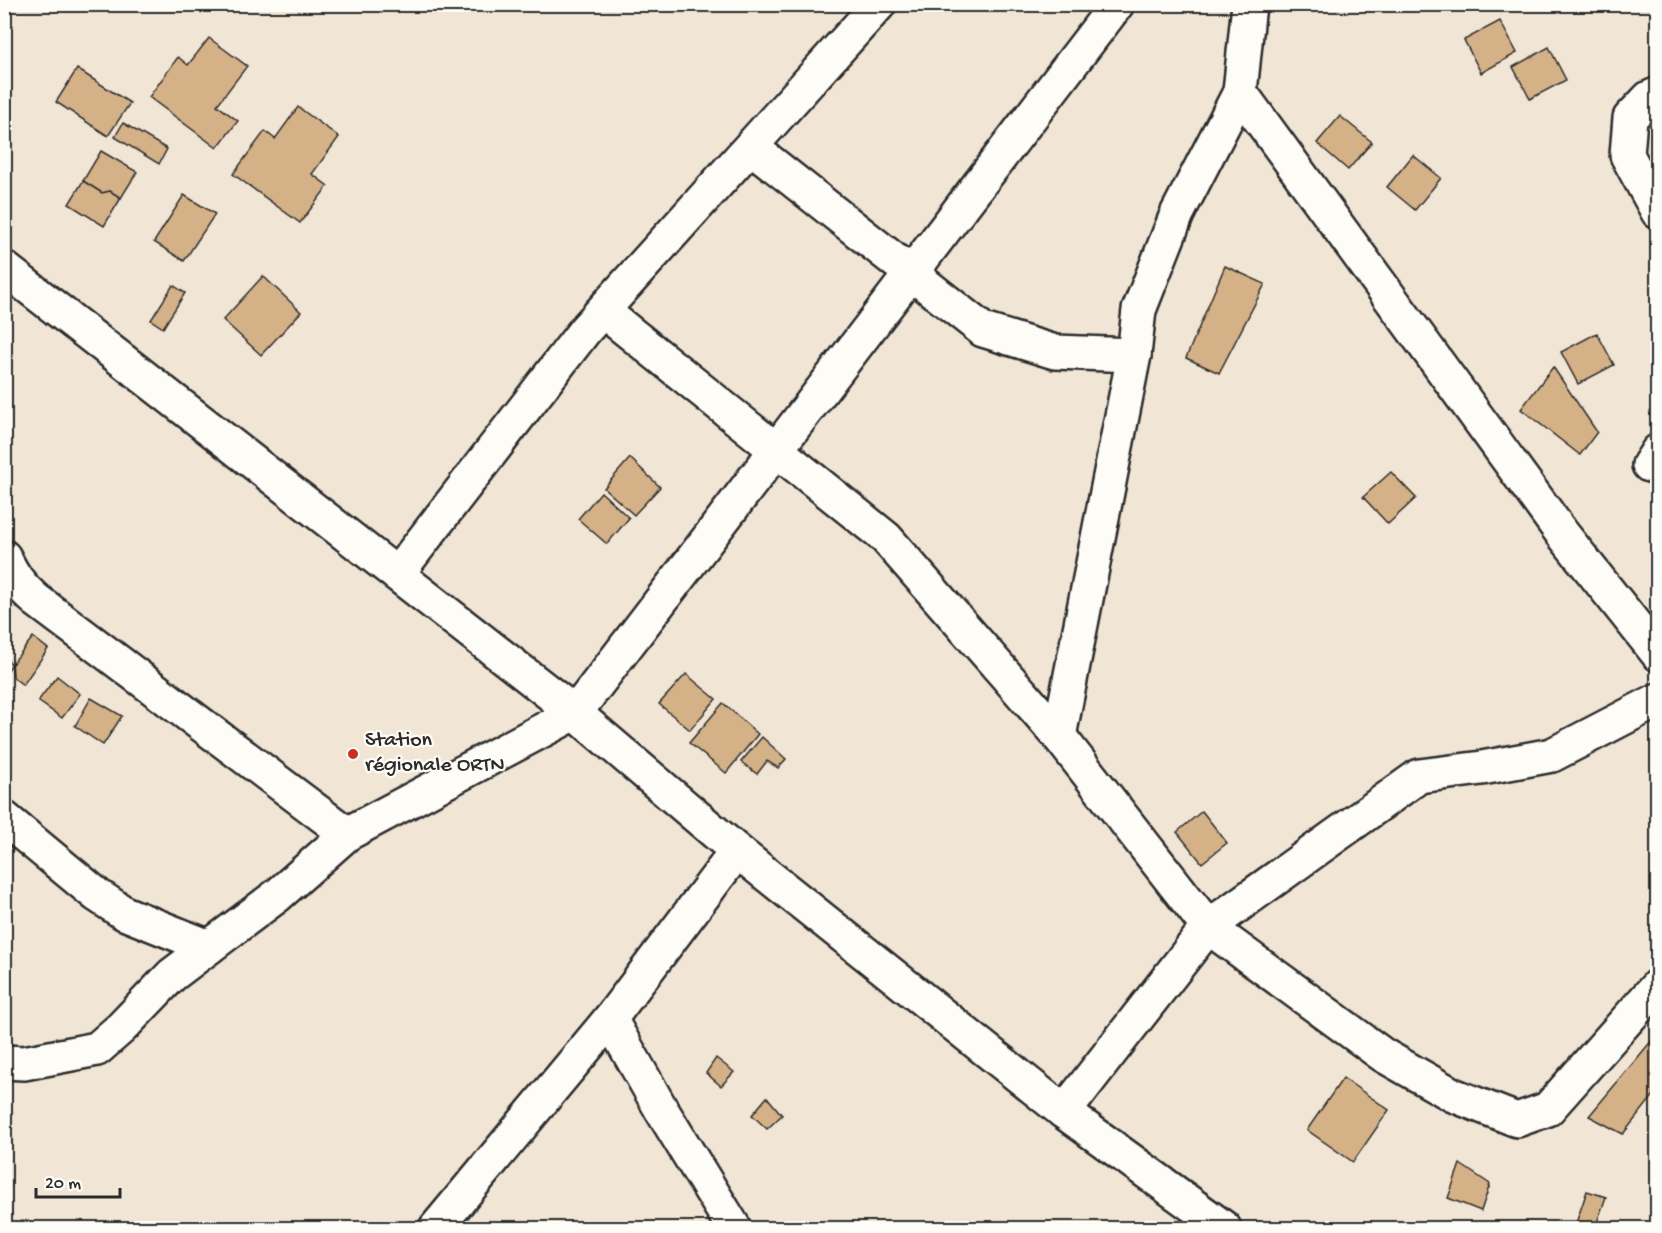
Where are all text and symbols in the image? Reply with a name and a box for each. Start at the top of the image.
place label: Station régionale ORTN [365,728,505,779]
marker: Station régionale ORTN [346,747,360,761]
scale bar [36,1161,120,1199]
text: 20 m [45,1174,81,1195]

